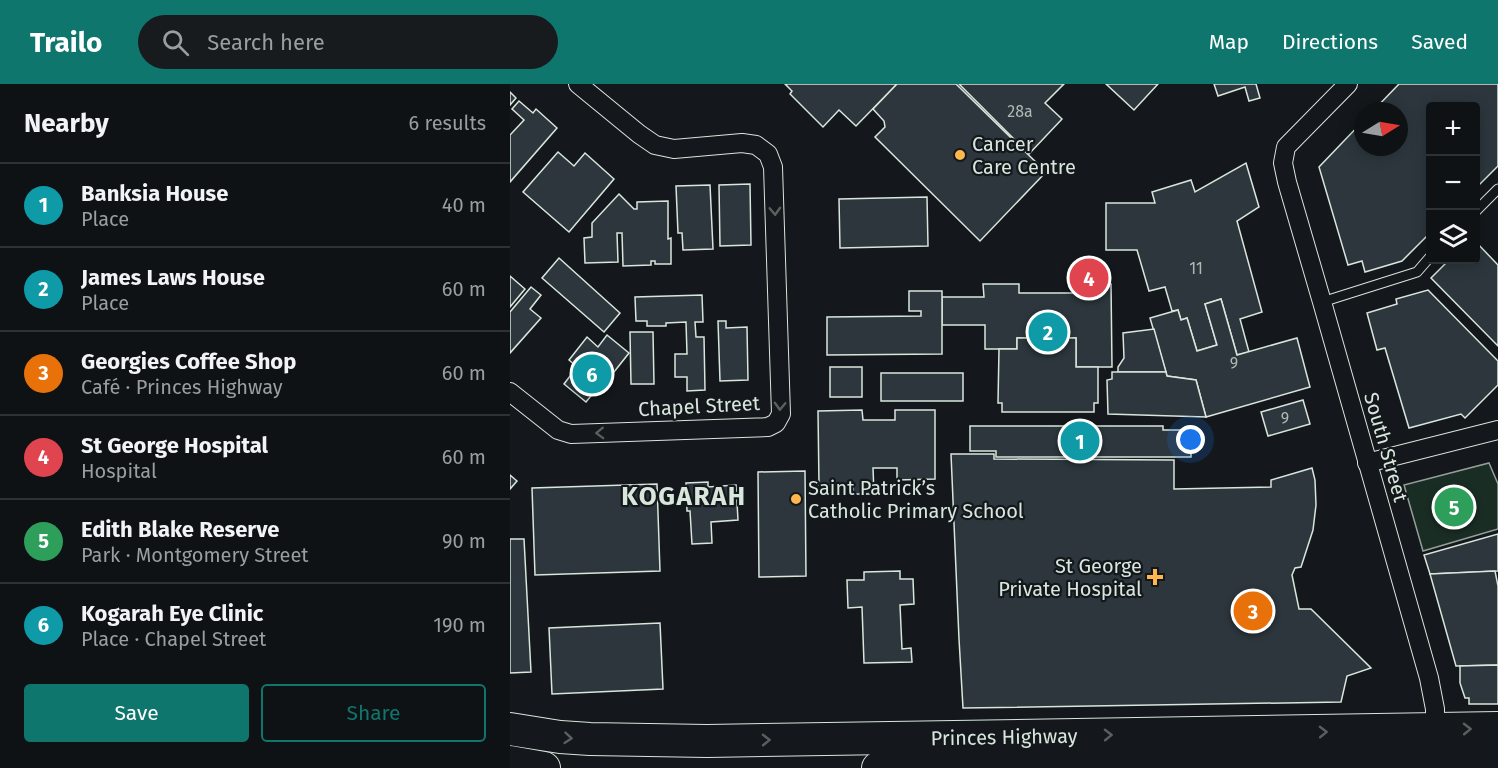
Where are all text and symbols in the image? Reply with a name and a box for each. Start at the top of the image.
search box [138,15,558,69]
text: Trailo [30,26,102,59]
icon: search [159,26,192,59]
text: Search here [207,29,325,56]
text: Map [1209,29,1249,55]
text: Directions [1282,29,1378,55]
text: Saved [1411,29,1468,55]
house number: 28a [1007,102,1033,121]
north arrow [1354,102,1408,156]
map controls [1426,102,1480,264]
button: + [1426,102,1480,156]
text: Nearby [24,108,109,139]
text: 6 results [409,111,486,135]
place label: Cancer Care Centre [972,132,1076,179]
marker: Cancer Care Centre [953,148,967,162]
button: − [1426,156,1480,210]
text: Banksia House [81,180,228,207]
text: 1 [39,193,48,217]
text: 40 m [442,193,486,217]
text: Place [81,207,129,231]
one-way arrow [769,207,782,216]
button: layers [1426,210,1480,264]
pin: 4 [1070,256,1108,300]
house number: 11 [1189,259,1203,278]
text: James Laws House [81,264,265,291]
text: 2 [38,277,49,301]
text: 60 m [442,277,486,301]
text: Place [81,291,129,315]
pin: 2 [1028,310,1068,354]
text: Georgies Coffee Shop [81,348,296,375]
pin: 6 [572,352,611,396]
house number: 9 [1230,354,1238,373]
text: 3 [38,361,49,385]
text: 60 m [442,361,486,385]
text: Café · Princes Highway [81,375,283,399]
street label: South Street [1359,390,1413,505]
street label: Chapel Street [638,391,761,421]
one-way arrow [773,402,786,411]
house number: 9 [1281,409,1289,428]
pin: 1 [1060,418,1100,464]
your location [1176,425,1205,454]
one-way arrow [595,427,604,440]
text: St George Hospital [81,432,268,459]
text: 4 [38,445,49,469]
text: 60 m [442,445,486,469]
text: Hospital [81,459,157,483]
place label: Saint Patrick’s Catholic Primary School [808,476,1024,523]
district label: KOGARAH [621,481,747,512]
pin: 5 [1434,484,1474,530]
marker: Saint Patrick’s Catholic Primary School [789,492,803,506]
text: Edith Blake Reserve [81,516,279,543]
text: 5 [38,529,49,553]
text: 90 m [442,529,486,553]
text: Park · Montgomery Street [81,543,309,567]
place label: St George Private Hospital [998,554,1142,601]
marker: St George Private Hospital [1146,568,1164,586]
pin: 3 [1234,588,1272,634]
text: Kogarah Eye Clinic [81,600,263,627]
text: 6 [38,613,49,637]
text: 190 m [433,613,486,637]
text: Place · Chapel Street [81,627,266,651]
button: Save [24,684,249,742]
button: Share [261,684,486,742]
one-way arrow [1462,723,1471,736]
street label: Princes Highway [930,724,1078,750]
one-way arrow [1318,725,1327,738]
one-way arrow [1103,729,1112,741]
one-way arrow [563,731,572,744]
one-way arrow [761,734,770,746]

